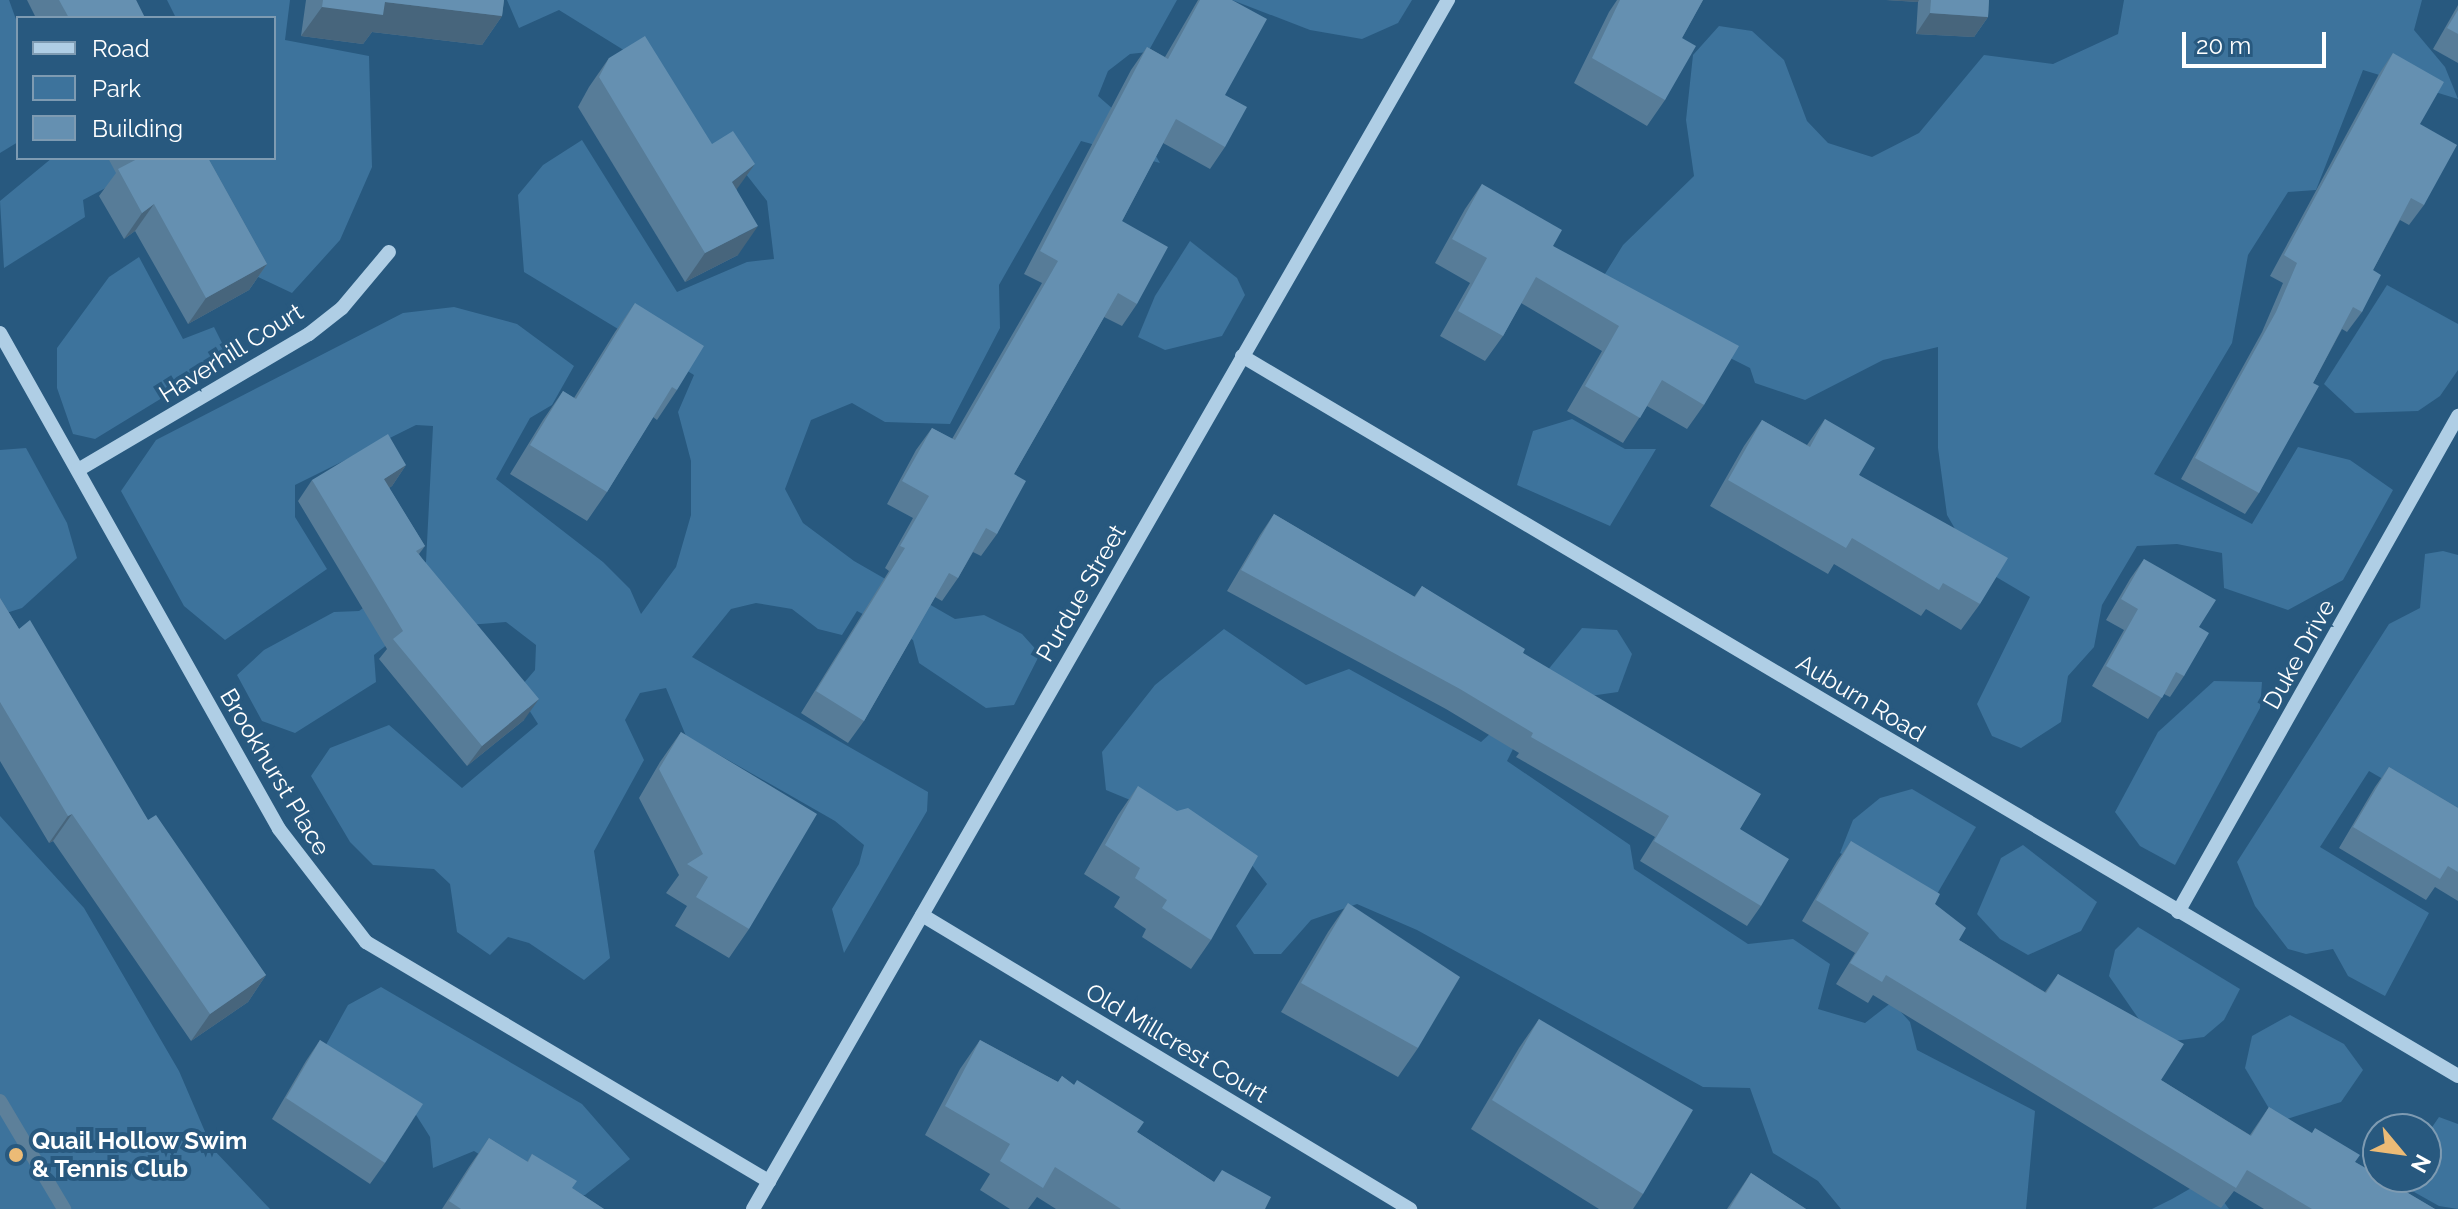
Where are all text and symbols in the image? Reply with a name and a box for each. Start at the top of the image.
legend [16,16,276,160]
scale bar [2186,16,2330,66]
text: 20 m [2196,31,2251,60]
text: Road [92,34,150,63]
text: Park [92,74,141,103]
text: Building [92,114,183,143]
street label: Haverhill Court [153,297,309,409]
street label: Purdue Street [1030,519,1132,667]
street label: Duke Drive [2257,594,2341,714]
street label: Auburn Road [1791,648,1931,748]
street label: Brookhurst Place [214,683,336,861]
street label: Old Millcrest Court [1081,977,1273,1109]
north arrow [2362,1113,2442,1193]
place label: Quail Hollow Swim & Tennis Club [32,1127,249,1183]
marker: Quail Hollow Swim & Tennis Club [7,1146,25,1164]
text: N [2406,1150,2437,1177]

